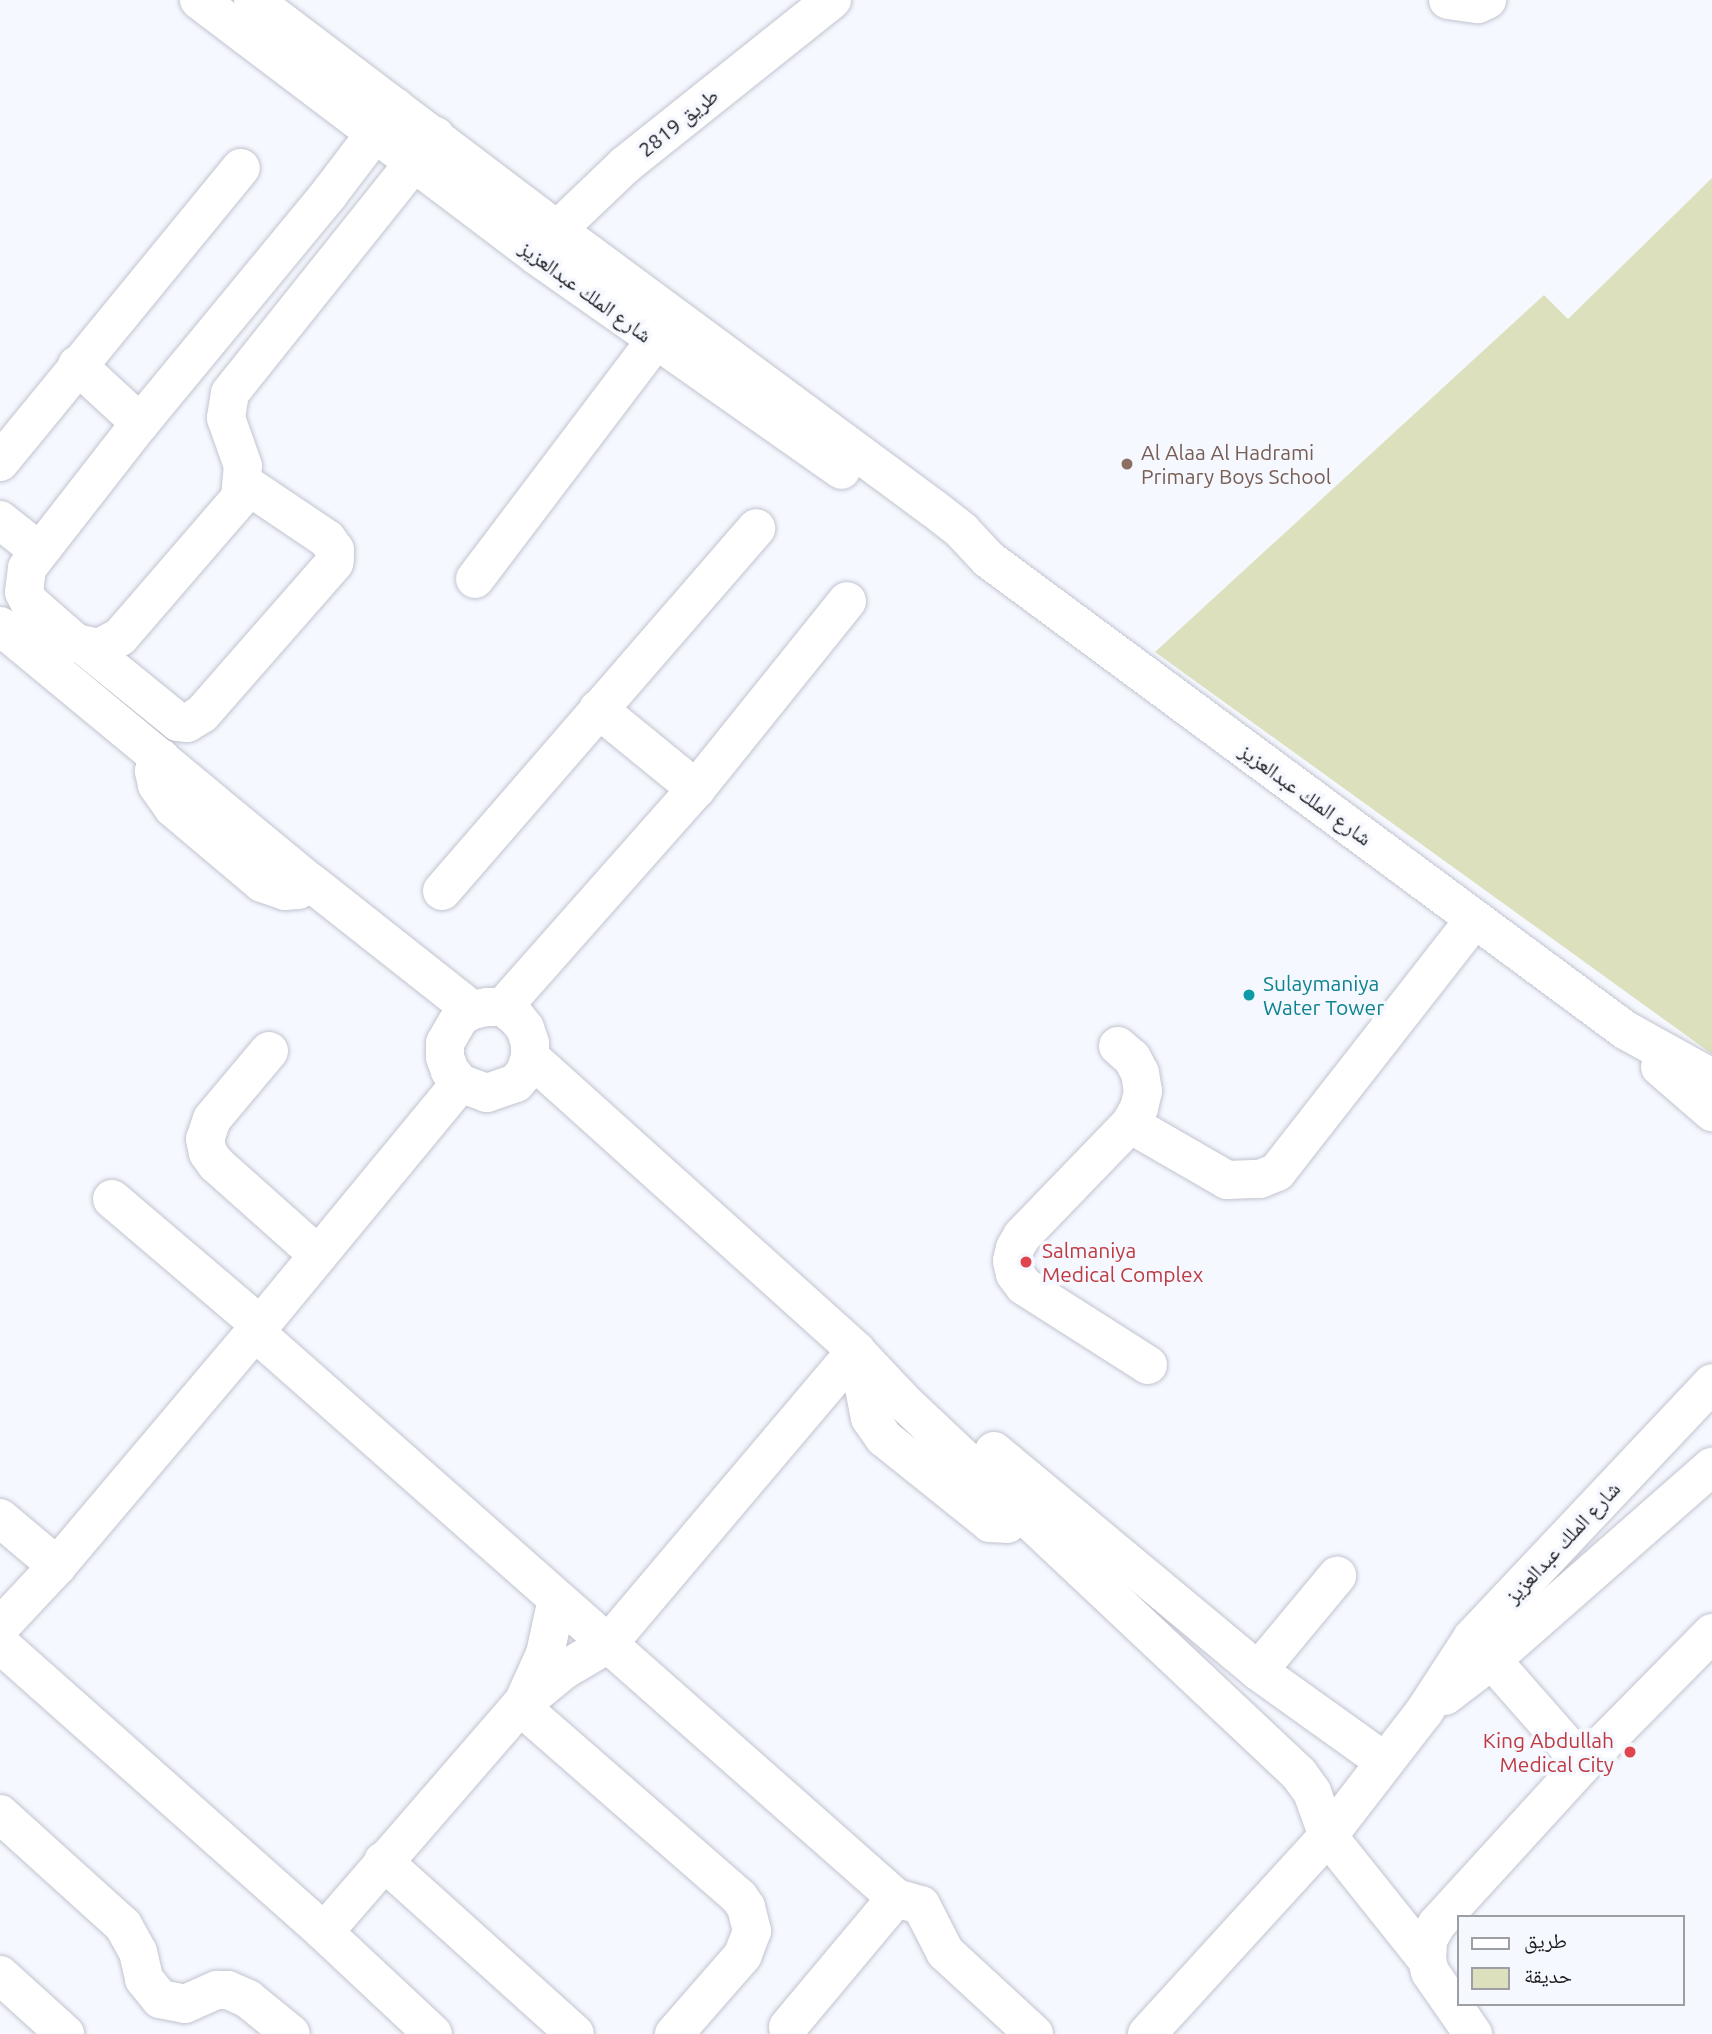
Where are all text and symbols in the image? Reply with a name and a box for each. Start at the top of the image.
street label: طريق 2819 [633,82,723,162]
street label: شارع الملك عبدالعزيز [515,235,657,347]
place label: Al Alaa Al Hadrami Primary Boys School [1141,439,1331,489]
marker: Al Alaa Al Hadrami Primary Boys School [1119,456,1135,472]
street label: شارع الملك عبدالعزيز [1235,738,1377,850]
place label: Sulaymaniya Water Tower [1263,970,1384,1020]
marker: Sulaymaniya Water Tower [1241,987,1257,1003]
place label: Salmaniya Medical Complex [1042,1237,1203,1287]
marker: Salmaniya Medical Complex [1016,1252,1036,1272]
street label: شارع الملك عبدالعزيز [1499,1476,1625,1608]
place label: King Abdullah Medical City [1483,1727,1614,1777]
marker: King Abdullah Medical City [1620,1742,1640,1762]
legend [1456,1915,1684,2006]
text: طريق [1524,1928,1567,1952]
text: حديقة [1524,1963,1572,1987]

